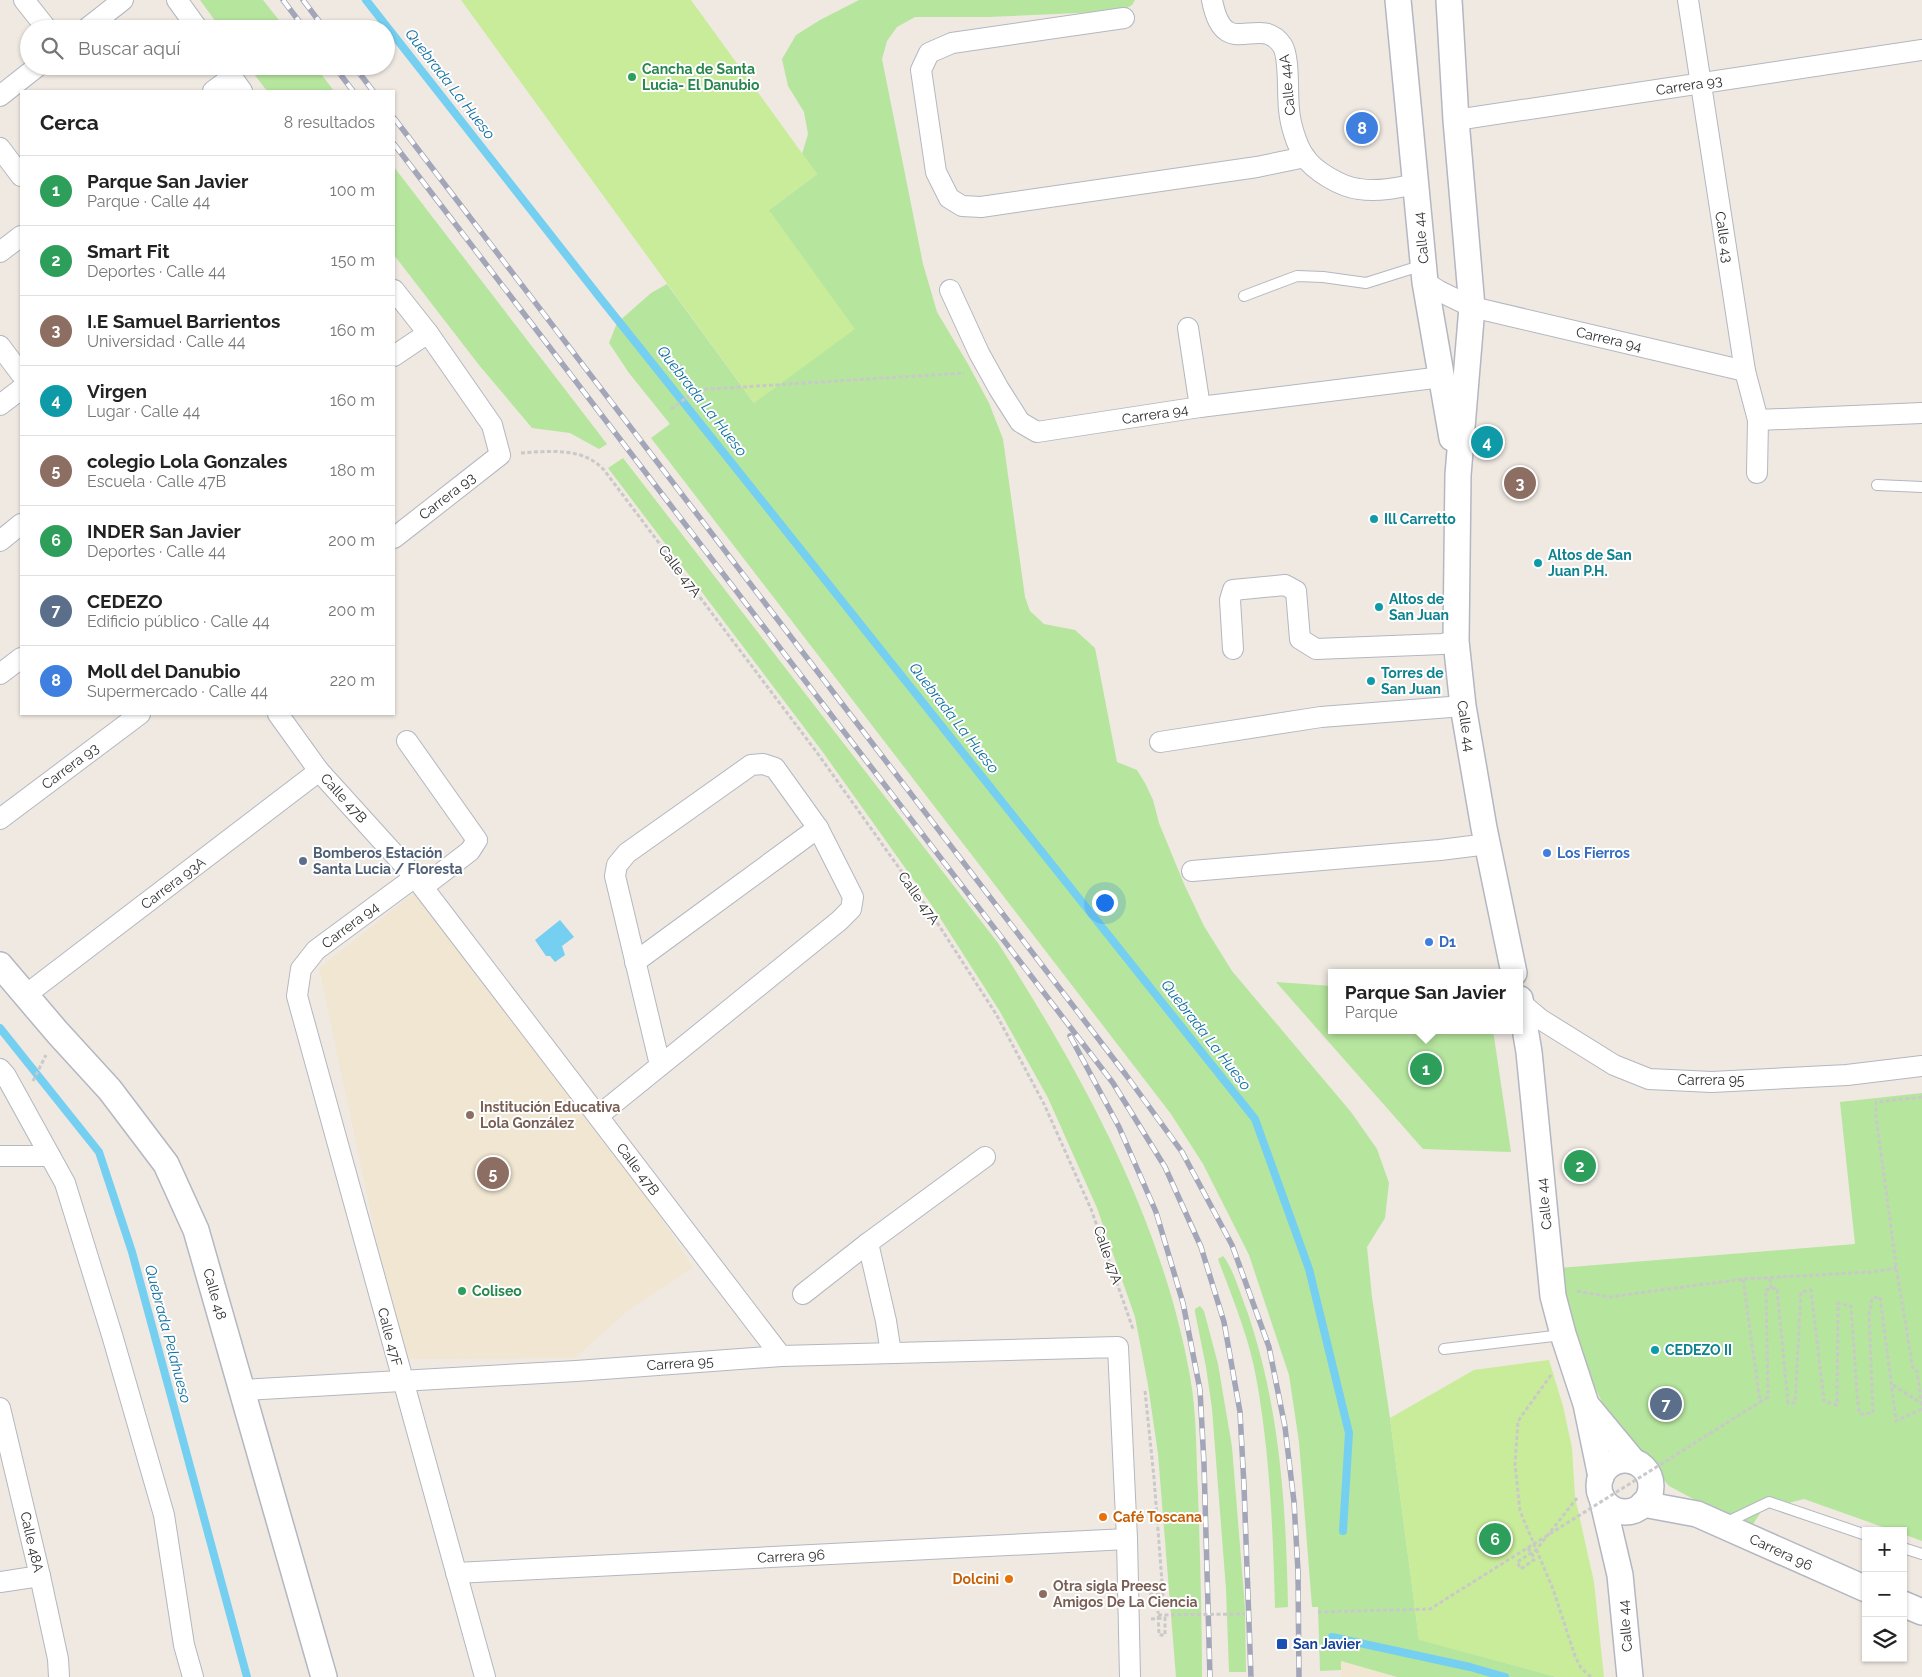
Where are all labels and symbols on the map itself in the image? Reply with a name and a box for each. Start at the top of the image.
water label: Quebrada La Hueso [401,25,499,143]
street label: Calle 44A [1276,53,1298,116]
place label: Cancha de Santa Lucia- El Danubio [642,61,760,93]
marker: Cancha de Santa Lucia- El Danubio [626,71,638,83]
street label: Carrera 93 [1655,72,1723,98]
pin: 8 [1346,109,1378,147]
street label: Calle 43 [1712,210,1736,264]
street label: Calle 44 [1410,211,1432,265]
street label: Carrera 94 [1575,324,1644,354]
water label: Quebrada La Hueso [653,342,751,460]
street label: Carrera 94 [1121,401,1190,427]
pin: 4 [1471,423,1503,461]
pin: 3 [1504,464,1536,502]
street label: Carrera 93 [416,469,478,523]
place label: Ill Carretto [1384,511,1456,527]
marker: Ill Carretto [1368,513,1380,525]
street label: Calle 47A [655,542,705,600]
place label: Altos de San Juan P.H. [1548,547,1632,579]
marker: Altos de San Juan P.H. [1532,557,1544,569]
place label: Altos de San Juan [1389,591,1449,623]
marker: Altos de San Juan [1373,601,1385,613]
water label: Quebrada La Hueso [905,659,1003,777]
place label: Torres de San Juan [1381,665,1444,697]
marker: Torres de San Juan [1365,675,1377,687]
street label: Calle 44 [1454,699,1478,753]
street label: Carrera 93 [38,740,102,792]
street label: Calle 47B [318,770,370,826]
place label: Bomberos Estación Santa Lucia / Floresta [313,845,463,877]
place label: Los Fierros [1557,845,1630,861]
marker: Los Fierros [1541,847,1553,859]
street label: Carrera 93A [138,853,209,912]
marker: Bomberos Estación Santa Lucia / Floresta [297,855,309,867]
street label: Calle 47A [895,869,943,928]
your location [1092,890,1118,916]
street label: Carrera 94 [318,898,382,952]
place label: D1 [1439,934,1456,950]
marker: D1 [1423,936,1435,948]
water label: Quebrada La Hueso [1157,976,1255,1094]
pin: 1 [1410,1050,1442,1088]
street label: Carrera 95 [1678,1072,1745,1088]
place label: Institución Educativa Lola González [480,1099,620,1131]
marker: Institución Educativa Lola González [464,1109,476,1121]
street label: Calle 47B [613,1140,663,1198]
pin: 2 [1564,1147,1596,1185]
pin: 5 [477,1154,509,1192]
street label: Calle 44 [1533,1177,1555,1231]
street label: Calle 47A [1091,1224,1126,1287]
water label: Quebrada Pelahueso [141,1263,195,1405]
street label: Calle 48 [200,1267,230,1321]
place label: Coliseo [472,1283,522,1299]
marker: Coliseo [456,1285,468,1297]
street label: Calle 47F [375,1306,405,1368]
place label: CEDEZO II [1665,1342,1732,1358]
marker: CEDEZO II [1649,1344,1661,1356]
street label: Carrera 95 [646,1353,714,1373]
pin: 7 [1650,1385,1682,1423]
place label: Café Toscana [1113,1509,1202,1525]
street label: Calle 48A [17,1510,47,1574]
marker: Café Toscana [1097,1511,1109,1523]
pin: 6 [1479,1520,1511,1558]
street label: Carrera 96 [1747,1530,1815,1574]
street label: Carrera 96 [757,1546,825,1566]
place label: Dolcini [953,1571,999,1587]
marker: Dolcini [1003,1573,1015,1585]
place label: Otra sigla Preesc Amigos De La Ciencia [1053,1578,1198,1610]
marker: Otra sigla Preesc Amigos De La Ciencia [1037,1588,1049,1600]
street label: Calle 44 [1615,1599,1635,1653]
place label: San Javier [1293,1636,1361,1652]
marker: San Javier [1275,1637,1289,1651]

